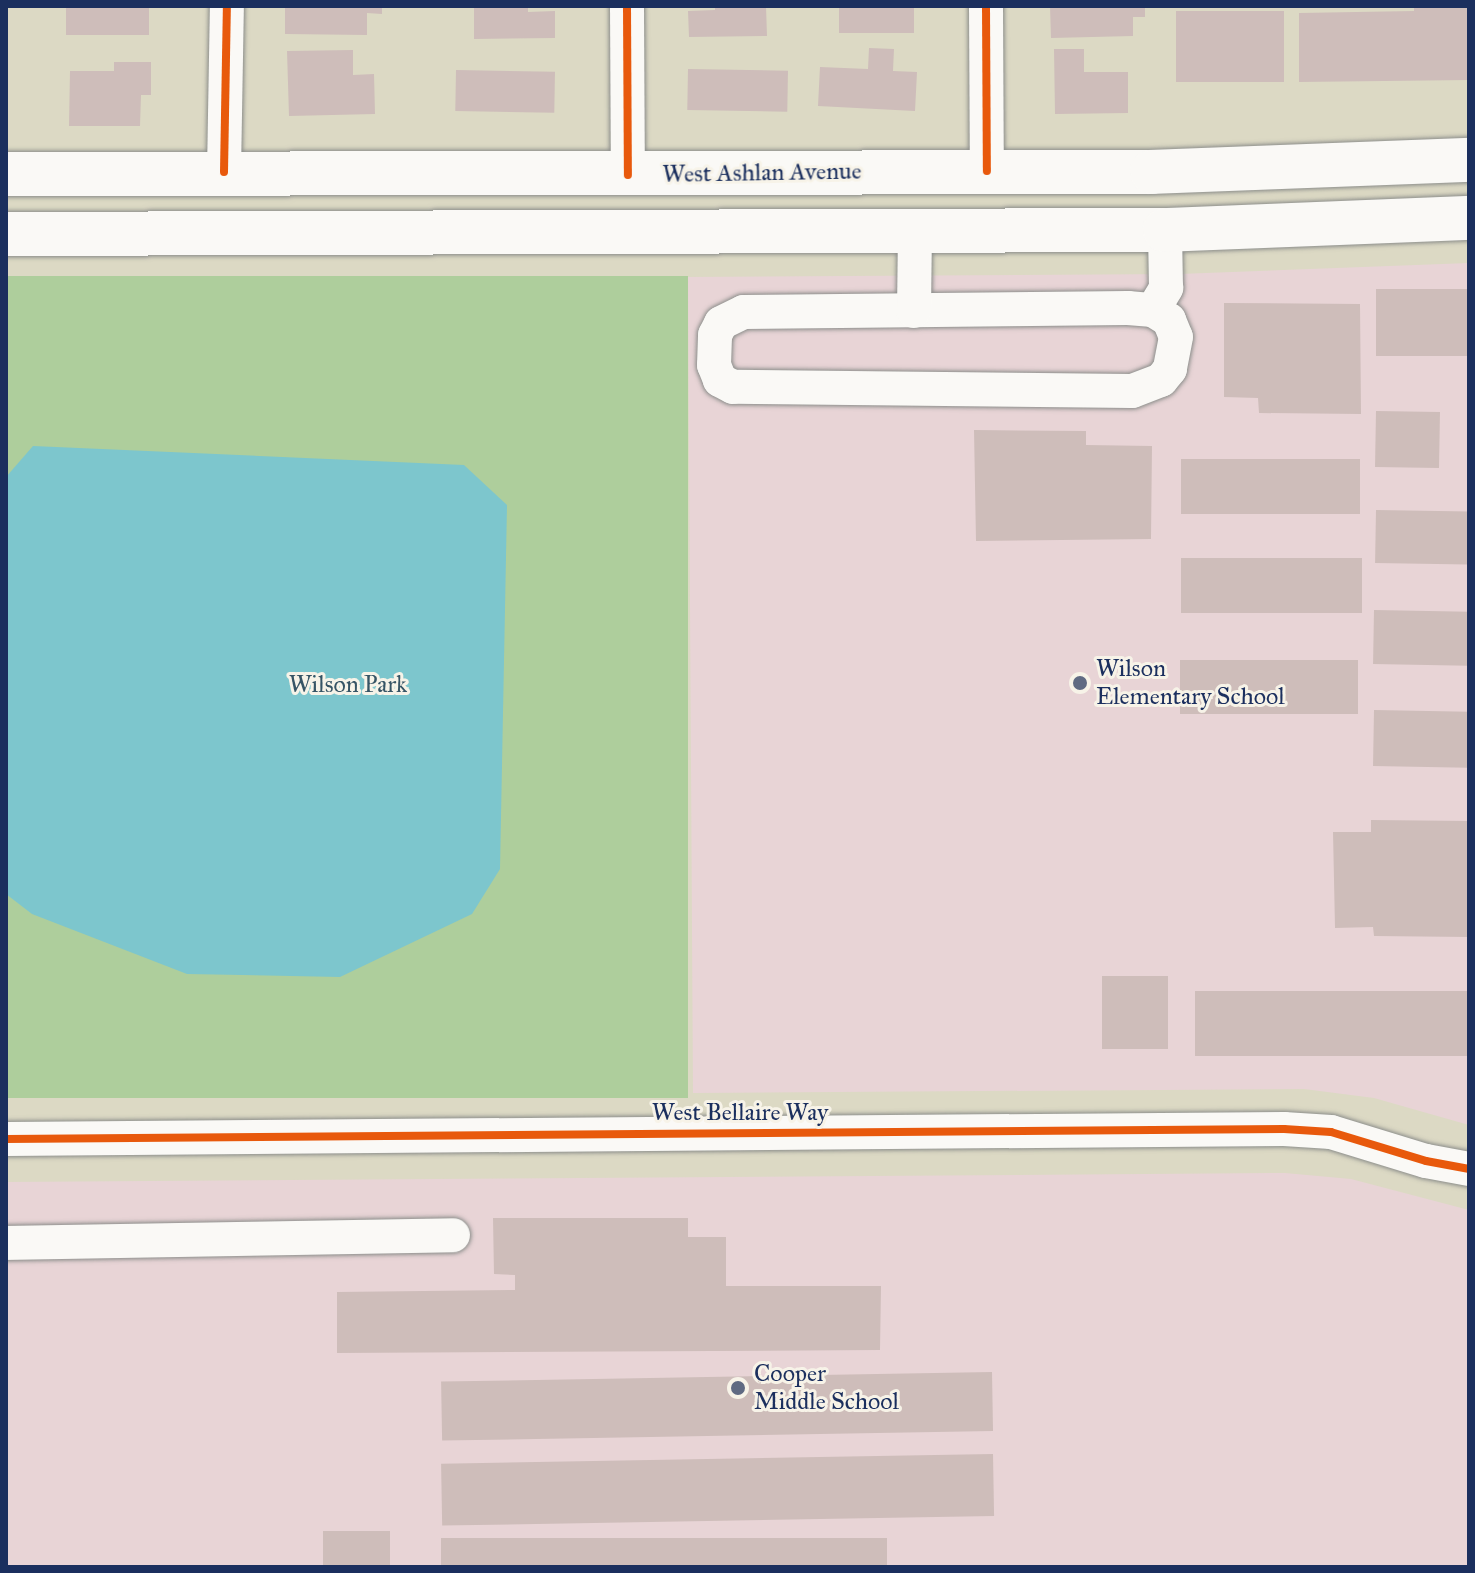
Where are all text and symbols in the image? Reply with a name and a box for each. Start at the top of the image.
street label: West Ashlan Avenue [662,157,862,189]
place label: Wilson Elementary School [1096,655,1285,711]
park label: Wilson Park [289,671,407,699]
marker: Wilson Elementary School [1071,674,1089,692]
street label: West Bellaire Way [652,1099,828,1127]
place label: Cooper Middle School [754,1360,899,1416]
marker: Cooper Middle School [729,1379,747,1397]

